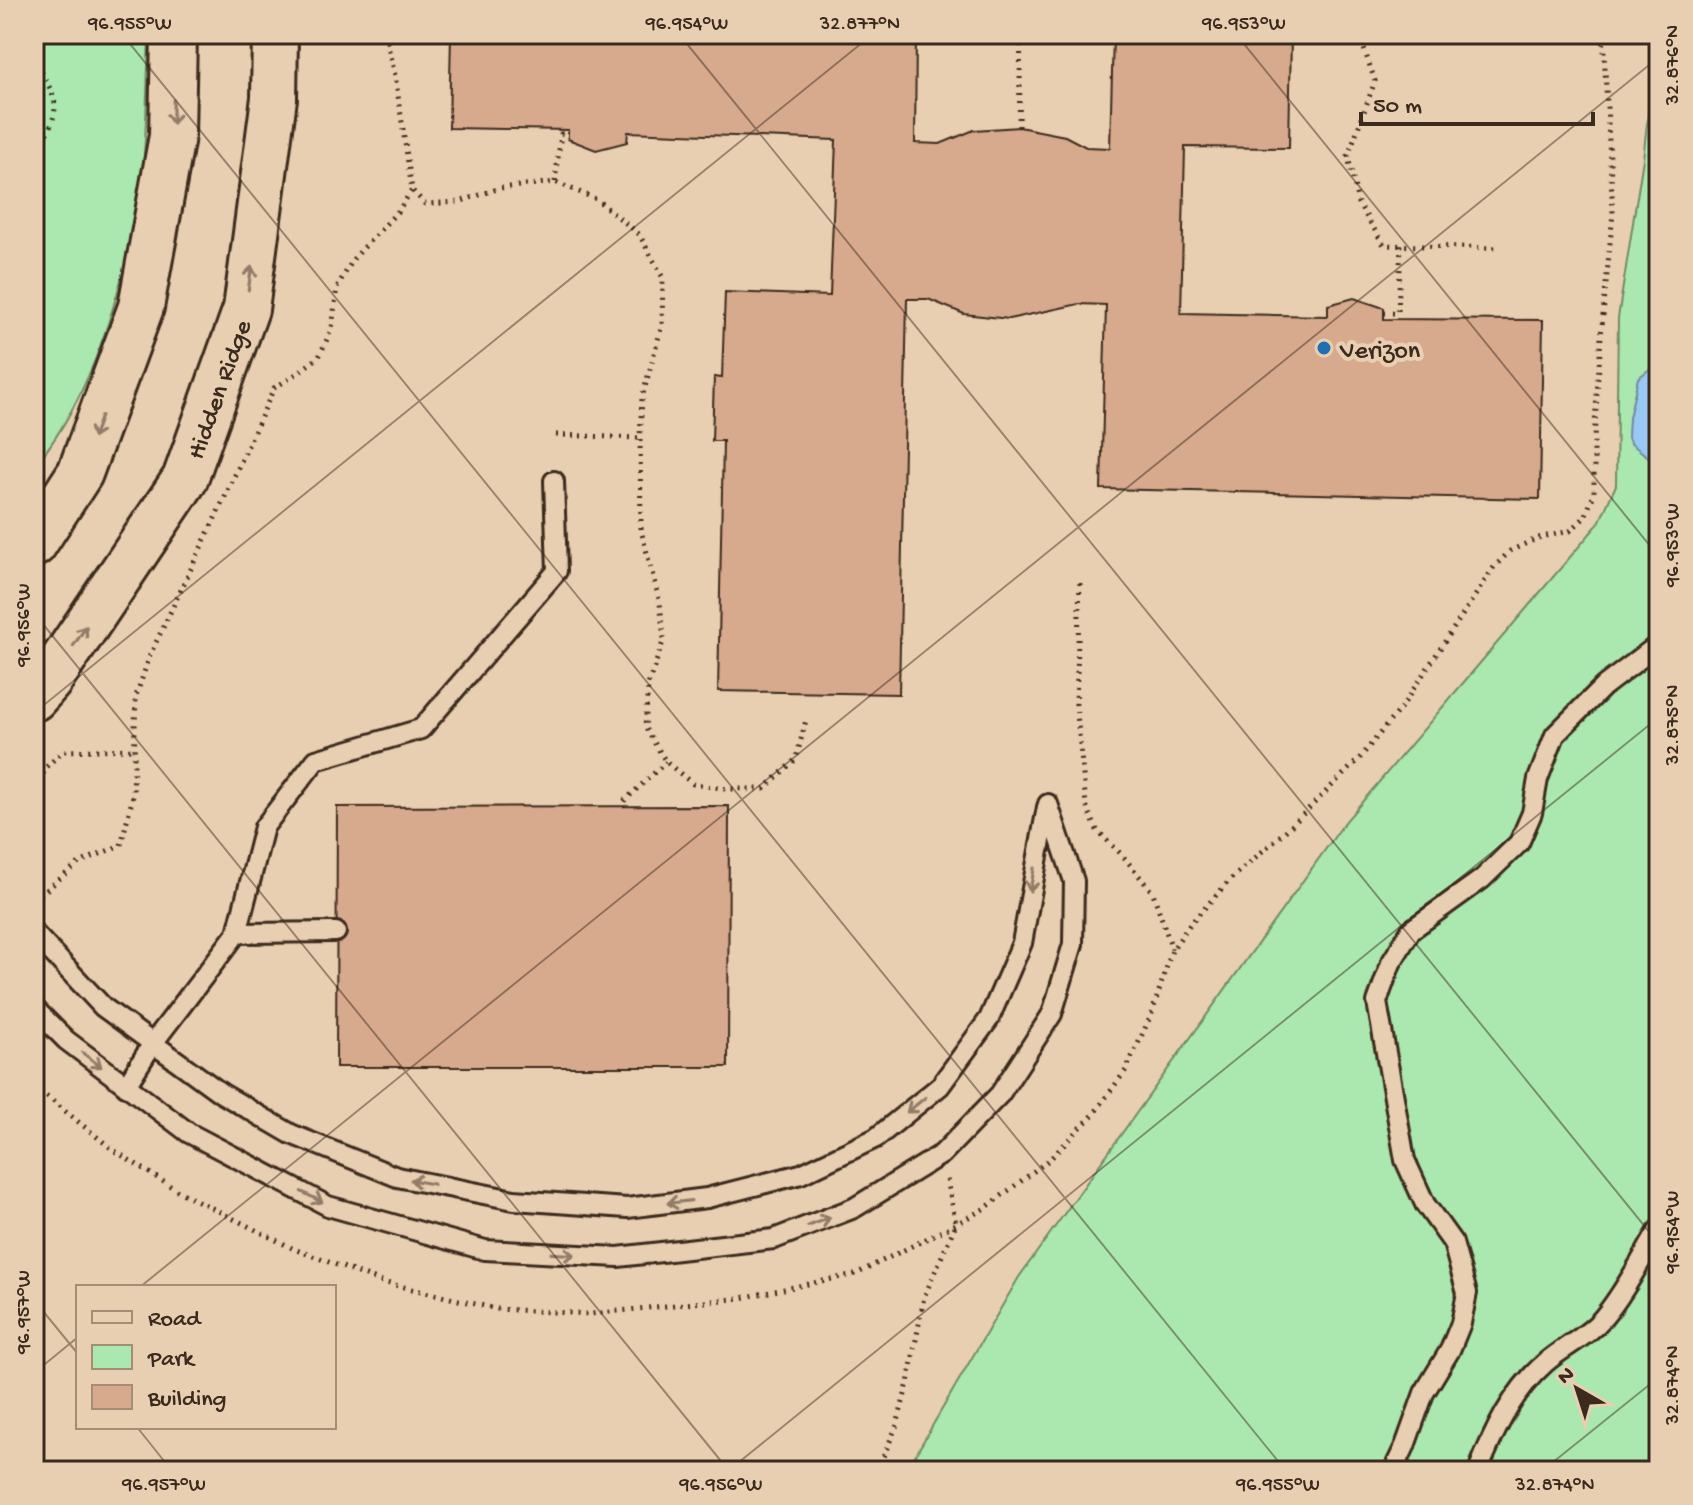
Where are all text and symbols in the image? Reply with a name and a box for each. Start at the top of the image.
text: 96.955°W [87,14,172,37]
text: 96.954°W [645,14,728,37]
text: 32.877°N [819,14,900,37]
text: 96.953°W [1201,14,1286,37]
text: 32.876°N [1663,25,1686,106]
scale bar [1361,76,1593,126]
text: 50 m [1373,93,1422,122]
one-way arrow [165,98,180,125]
one-way arrow [243,266,258,292]
street label: Hidden Ridge [182,316,261,464]
place label: Verizon [1339,337,1421,368]
marker: Verizon [1315,339,1333,357]
one-way arrow [89,414,103,439]
text: 96.953°W [1663,503,1686,588]
text: 96.956°W [14,583,37,668]
one-way arrow [72,625,88,647]
text: 32.875°N [1663,685,1686,766]
one-way arrow [1024,867,1039,893]
one-way arrow [81,1051,102,1068]
one-way arrow [906,1096,927,1114]
one-way arrow [410,1173,435,1188]
one-way arrow [299,1190,323,1206]
text: 96.954°W [1663,1191,1686,1274]
one-way arrow [666,1194,693,1209]
one-way arrow [806,1214,831,1228]
one-way arrow [549,1247,576,1262]
text: 96.957°W [14,1270,37,1355]
legend [76,1285,336,1429]
text: Road [148,1306,202,1335]
text: 32.874°N [1663,1345,1686,1426]
text: Park [147,1346,196,1375]
north arrow [1537,1349,1617,1429]
text: N [1553,1362,1581,1391]
text: Building [147,1386,226,1415]
text: 96.957°W [121,1475,206,1498]
text: 96.956°W [678,1475,763,1498]
text: 96.955°W [1235,1475,1320,1498]
text: 32.874°N [1514,1475,1595,1498]

